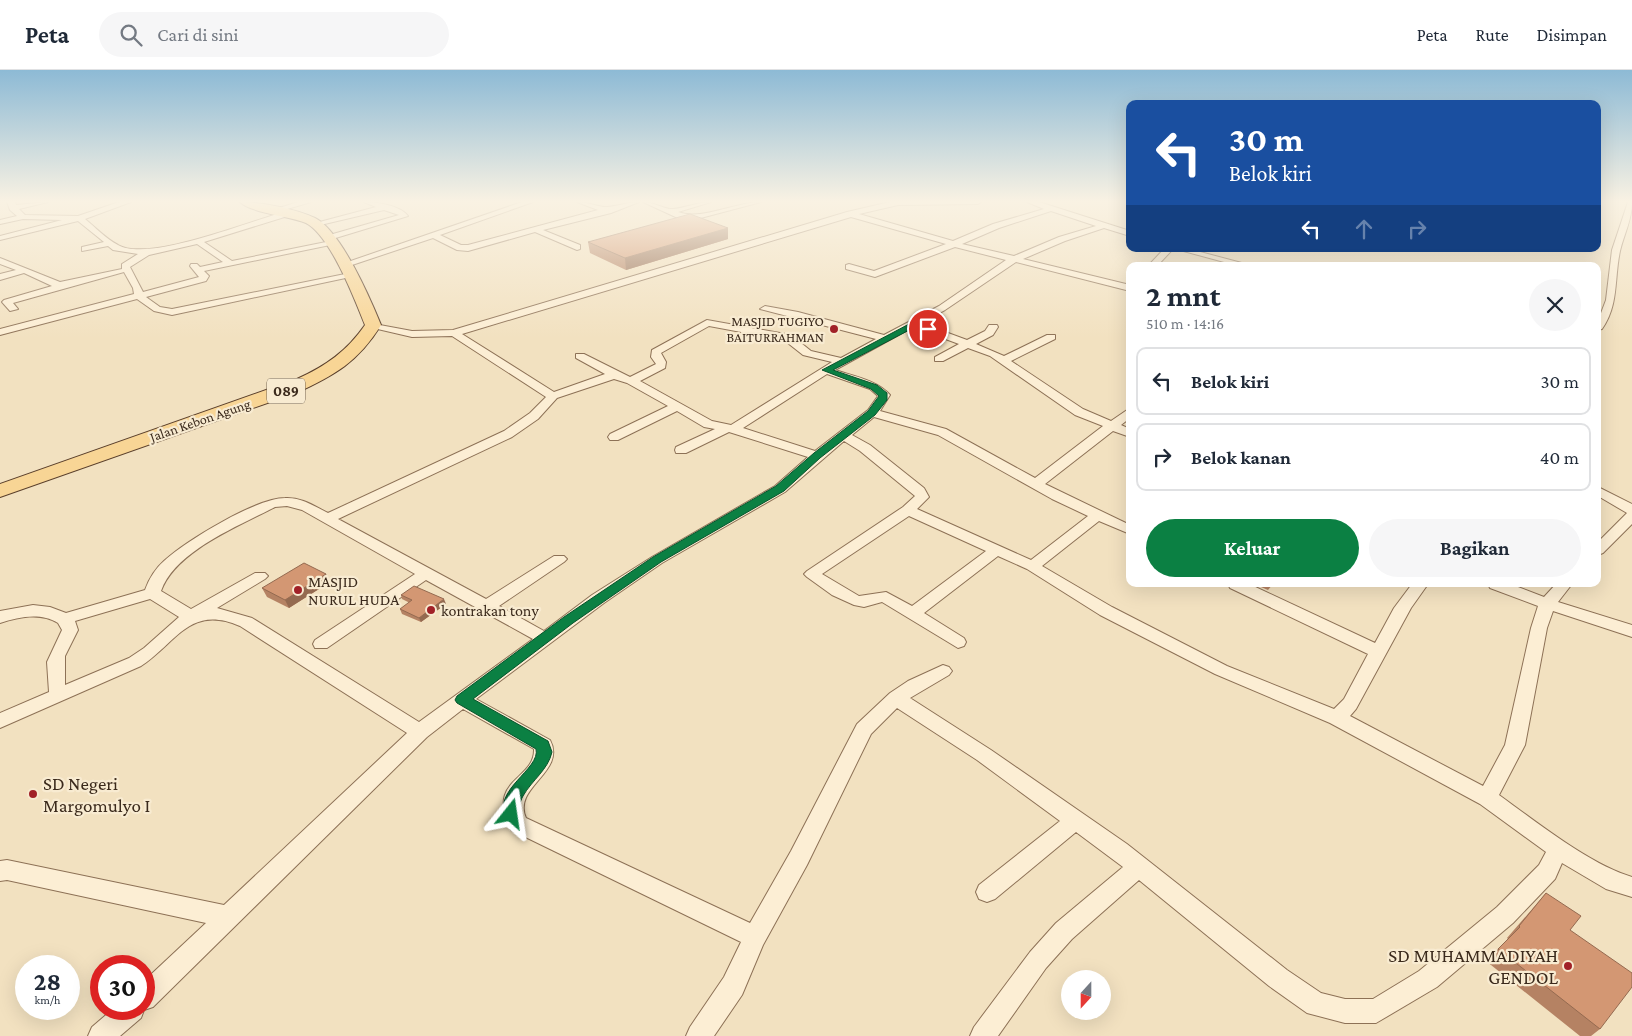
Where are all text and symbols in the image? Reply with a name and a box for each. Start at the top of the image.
search box [99,12,449,57]
text: Peta [25,21,69,48]
icon: search [117,21,145,49]
text: Cari di sini [157,24,239,45]
text: Peta [1417,25,1448,45]
text: Rute [1476,25,1509,45]
text: Disimpan [1537,25,1607,45]
icon: left [1146,120,1211,185]
text: 30 m [1229,120,1304,159]
text: Belok kiri [1229,161,1312,186]
icon: left [1297,215,1325,243]
icon: ahead [1350,215,1378,243]
icon: right [1403,215,1431,243]
text: 2 mnt [1146,279,1221,312]
button: close [1529,279,1581,331]
pin [907,308,949,350]
place label: MASJID TUGIYO BAITURRAHMAN [726,313,824,345]
icon: arrive [914,315,942,343]
text: 510 m · 14:16 [1146,315,1224,332]
marker: MASJID TUGIYO BAITURRAHMAN [828,323,840,335]
icon: left [1148,367,1176,395]
text: Belok kiri [1191,371,1269,392]
text: 30 m [1540,371,1579,392]
road number: 089 [267,378,305,404]
street label: Jalan Kebon Agung [146,395,253,445]
icon: right [1148,443,1176,471]
text: Belok kanan [1191,447,1291,468]
text: 40 m [1540,447,1579,468]
button: Keluar [1146,519,1359,577]
button: Bagikan [1369,519,1581,577]
place label: MASJID NURUL HUDA [308,573,400,608]
marker: MASJID NURUL HUDA [292,584,304,596]
place label: kontrakan tony [441,602,539,620]
marker: kontrakan tony [425,604,437,616]
place label: SD Negeri Margomulyo I [43,773,150,816]
position arrow [484,787,536,839]
marker: SD Negeri Margomulyo I [27,788,39,800]
place label: SD MUHAMMADIYAH GENDOL [1388,945,1559,988]
speed limit sign: 30 [90,955,155,1020]
marker: SD MUHAMMADIYAH GENDOL [1562,960,1574,972]
text: 28 [34,968,61,995]
north arrow [1061,970,1111,1020]
map controls [1061,970,1111,1020]
text: km/h [35,993,60,1007]

